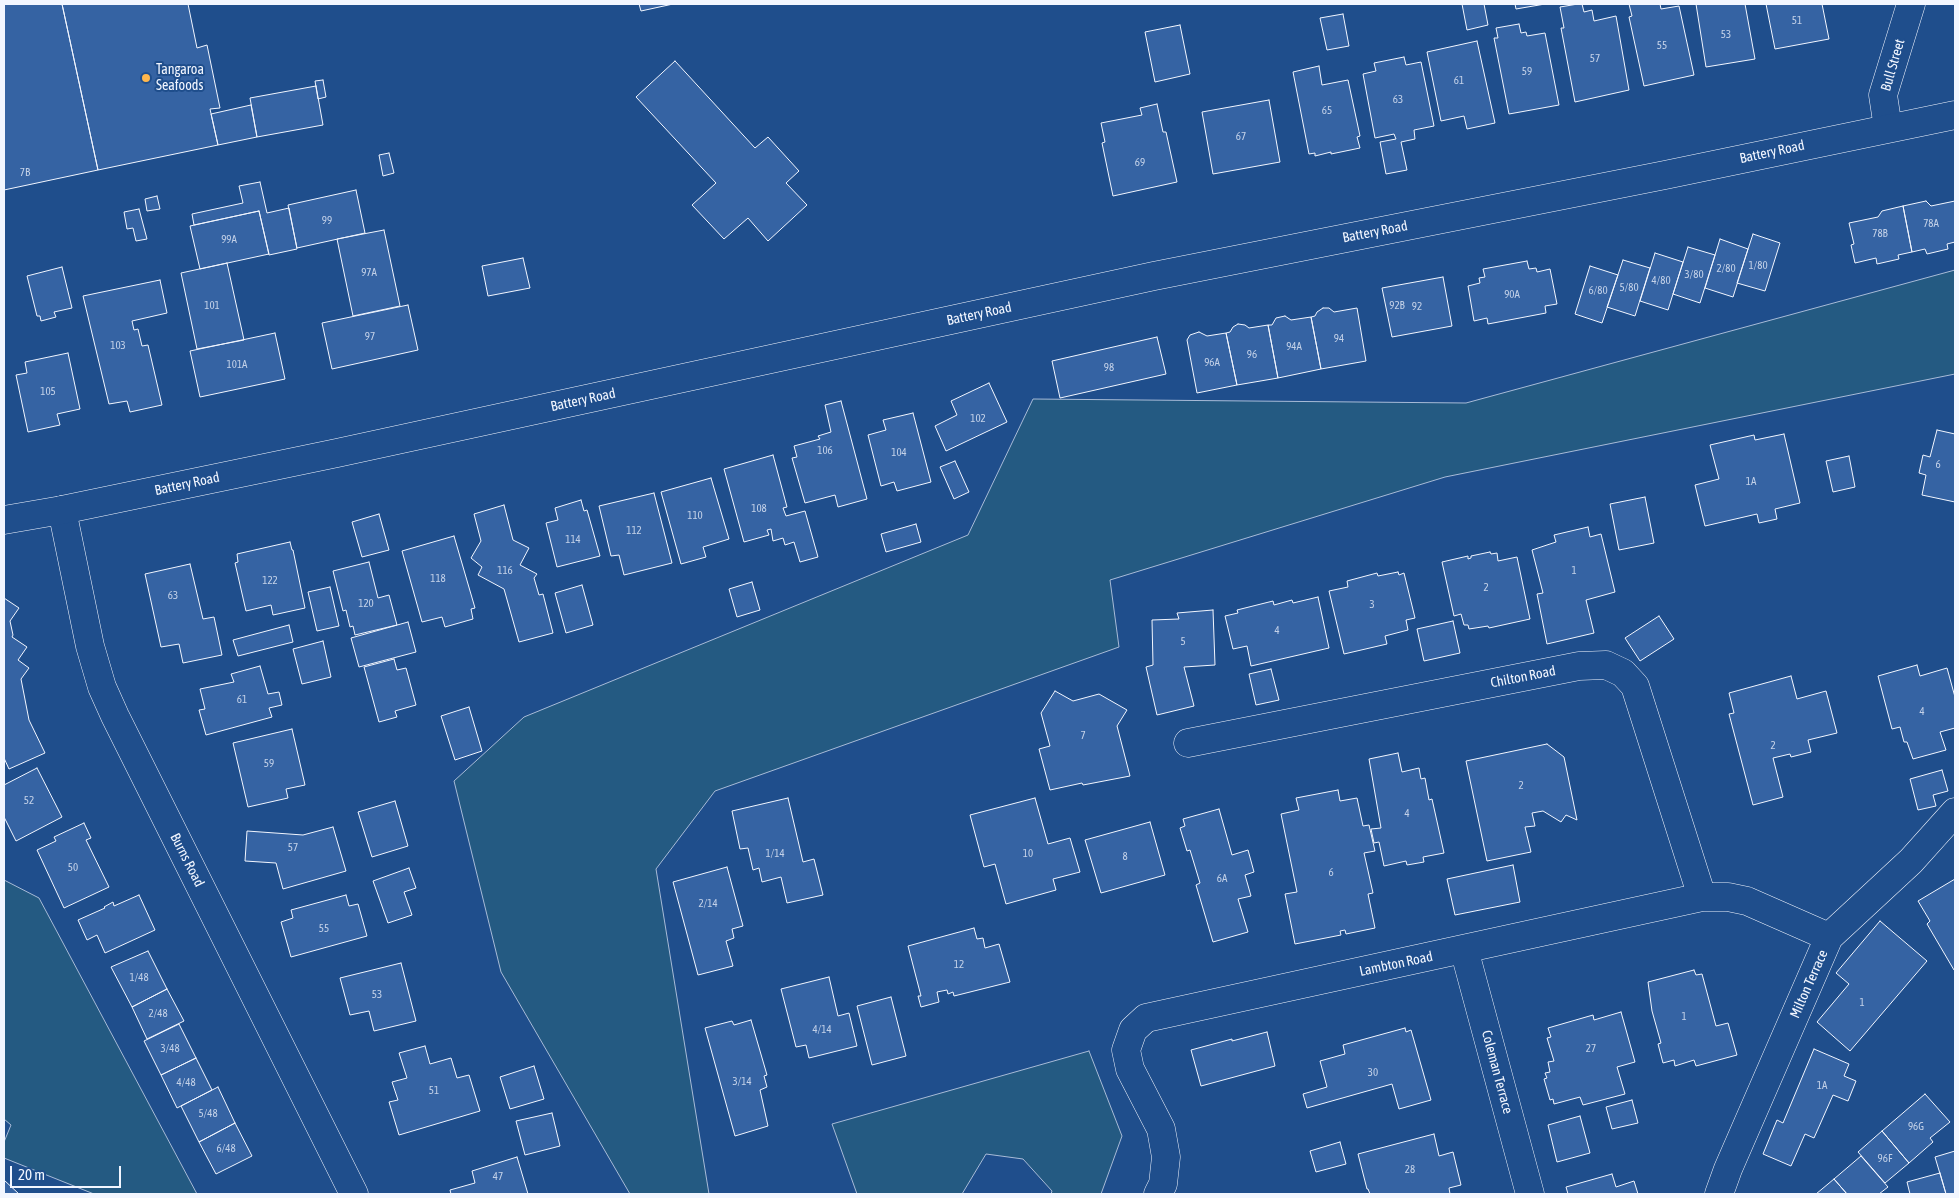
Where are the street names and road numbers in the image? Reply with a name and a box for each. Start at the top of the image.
street label: Bull Street [1878,37,1908,93]
street label: Battery Road [1738,137,1806,167]
street label: Battery Road [1341,217,1409,247]
street label: Battery Road [945,299,1013,329]
street label: Battery Road [549,385,617,415]
street label: Battery Road [153,469,221,499]
street label: Chilton Road [1489,662,1557,692]
street label: Burns Road [166,830,208,890]
street label: Milton Terrace [1786,947,1832,1021]
street label: Lambton Road [1358,948,1434,980]
street label: Coleman Terrace [1478,1028,1516,1116]

